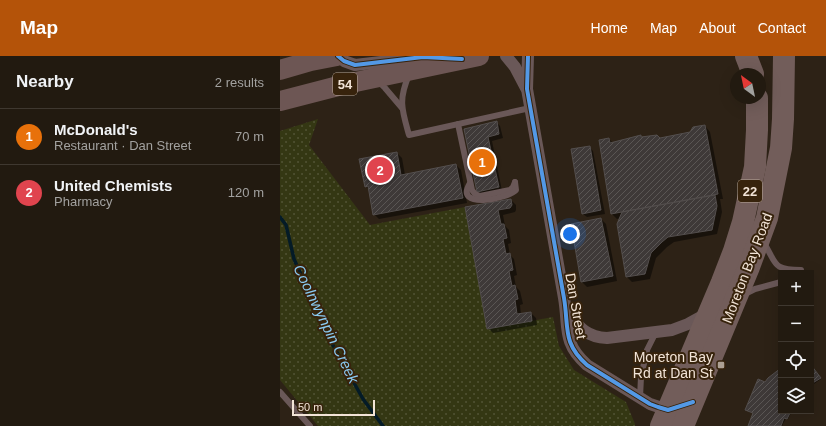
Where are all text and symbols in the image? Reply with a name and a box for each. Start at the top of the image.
text: Map [20,17,58,38]
text: Home [591,20,628,36]
text: Map [650,20,677,36]
text: About [699,20,736,36]
text: Contact [758,20,806,36]
north arrow [730,68,766,104]
text: Nearby [16,72,74,91]
road number: 54 [333,73,357,95]
text: 2 results [215,75,264,90]
text: McDonald's [54,121,138,138]
text: 1 [25,129,33,144]
text: 70 m [235,129,264,144]
text: Restaurant · Dan Street [54,138,191,153]
pin: 1 [469,147,495,177]
pin: 2 [367,155,393,185]
text: United Chemists [54,177,172,194]
road number: 22 [738,180,762,202]
text: 2 [25,185,33,200]
text: 120 m [228,185,264,200]
text: Pharmacy [54,194,113,209]
street label: Moreton Bay Road [719,211,775,325]
your location [560,224,580,244]
water label: Coolnwynpin Creek [290,262,363,387]
map controls [778,270,814,414]
button: + [778,270,814,306]
street label: Dan Street [562,272,590,340]
button: − [778,306,814,342]
button: locate [778,342,814,378]
place label: Moreton Bay Rd at Dan St [633,349,713,381]
marker: Moreton Bay Rd at Dan St [716,360,726,370]
button: layers [778,378,814,414]
scale bar [292,398,375,417]
text: 50 m [298,401,322,413]

